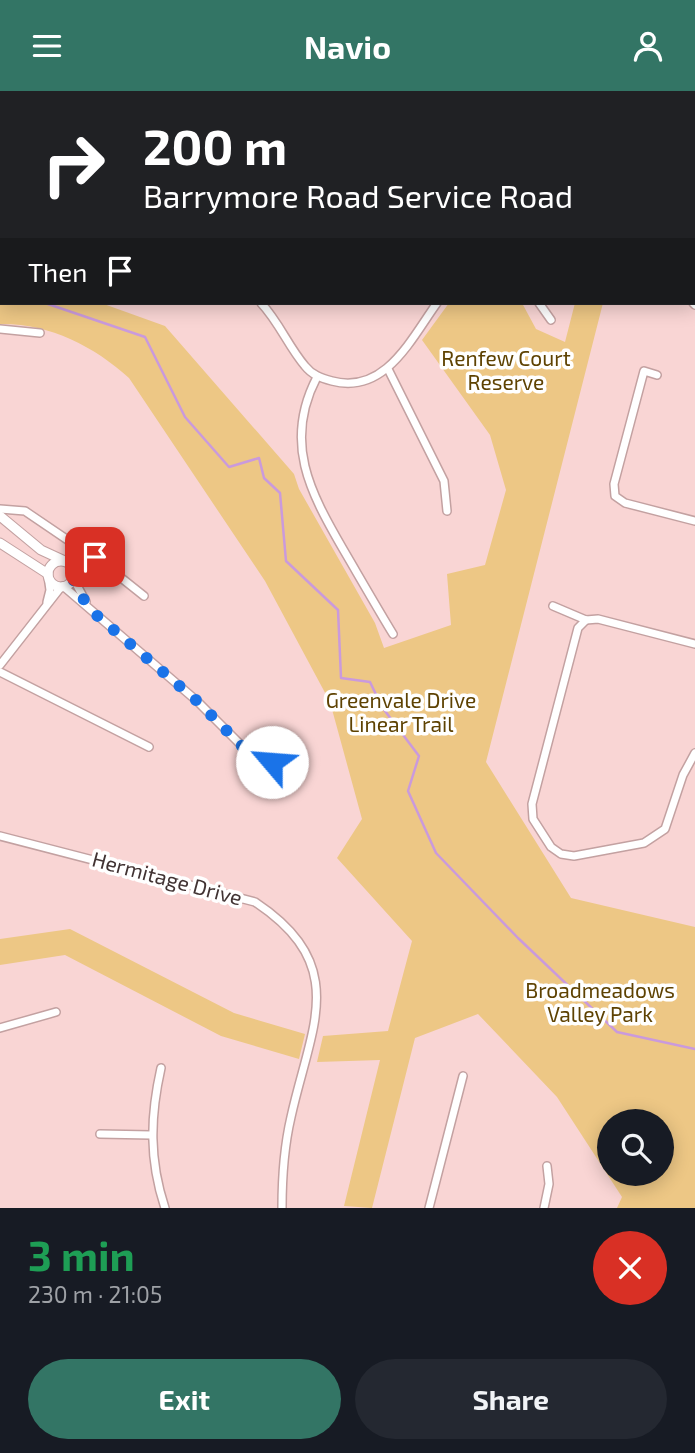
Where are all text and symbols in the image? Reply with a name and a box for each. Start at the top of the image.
icon: menu [28,27,66,65]
text: Navio [304,27,391,65]
icon: person [629,27,667,65]
text: 200 m [143,116,287,175]
icon: right [28,119,119,210]
text: Barrymore Road Service Road [143,176,573,214]
icon: arrive [101,252,139,290]
text: Then [28,256,87,287]
park label: Renfew Court Reserve [441,345,571,394]
pin [65,527,125,587]
icon: arrive [76,538,114,576]
park label: Greenvale Drive Linear Trail [326,687,476,736]
position arrow [235,725,309,799]
street label: Hermitage Drive [90,846,245,910]
park label: Broadmeadows Valley Park [525,977,675,1026]
map controls [597,1109,674,1186]
button: search [597,1109,674,1186]
text: 3 min [28,1229,135,1279]
button: close [593,1231,667,1305]
text: 230 m · 21:05 [28,1280,162,1308]
button: Exit [28,1359,341,1439]
button: Share [355,1359,667,1439]

